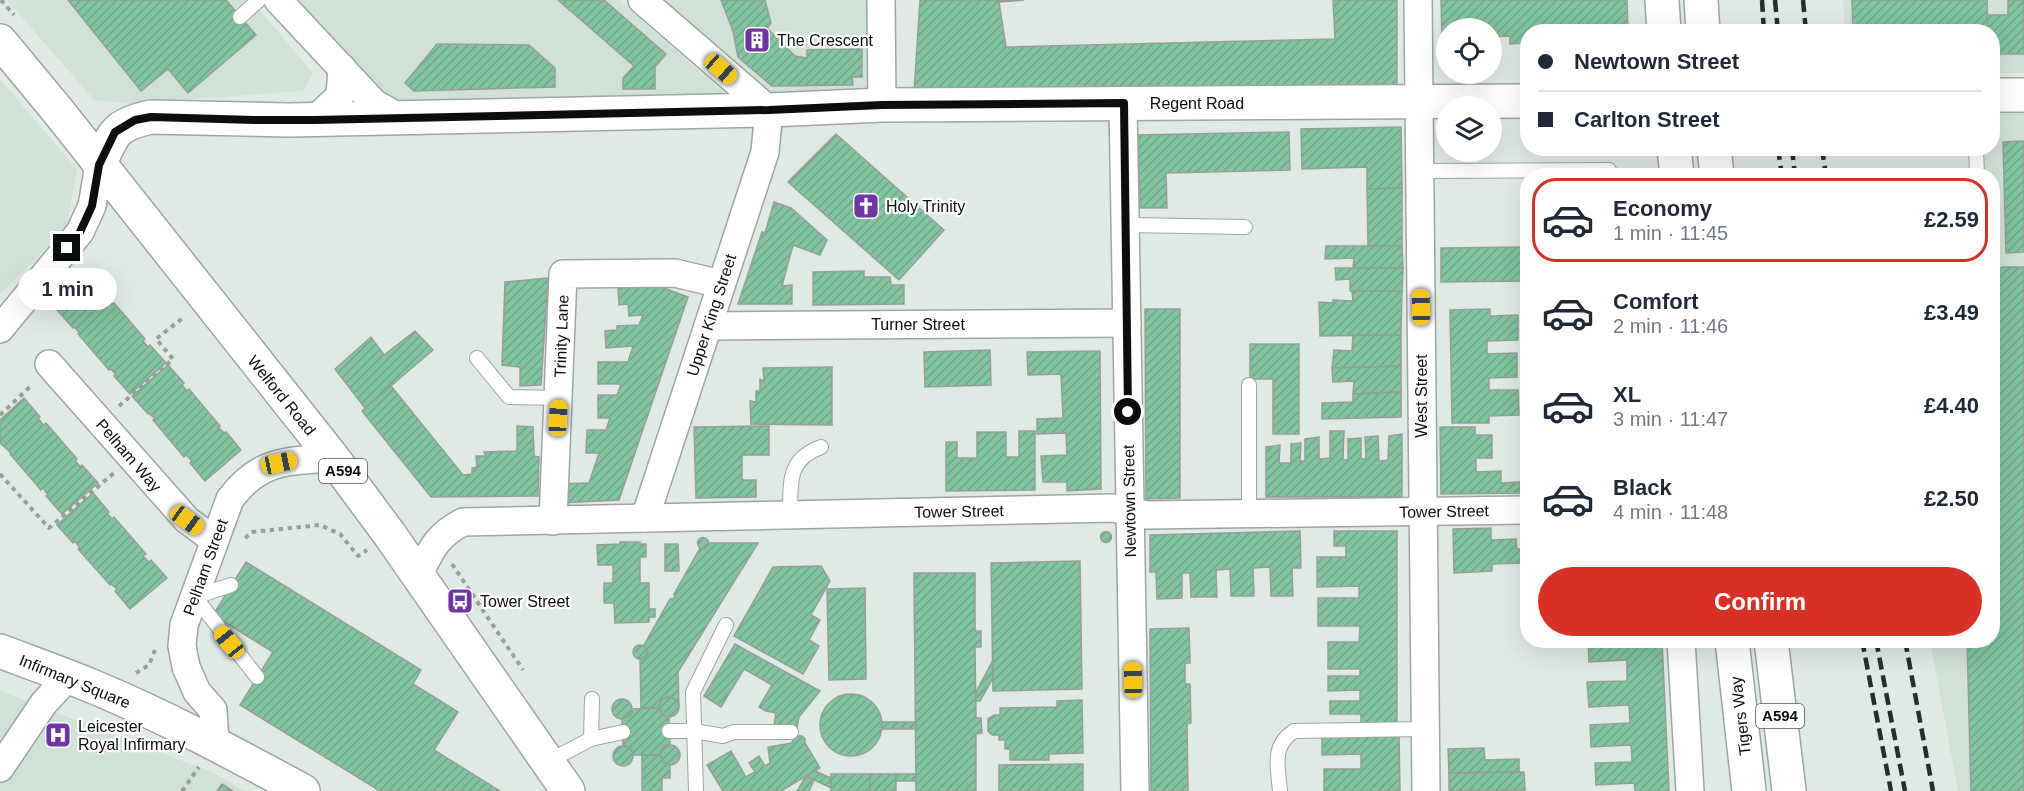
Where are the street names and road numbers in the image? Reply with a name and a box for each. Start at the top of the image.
street label: Regent Road [1150,95,1244,112]
street label: Upper King Street [684,252,739,378]
street label: Trinity Lane [552,294,571,378]
street label: Turner Street [871,316,965,333]
street label: Welford Road [244,352,319,439]
street label: West Street [1413,354,1430,438]
street label: Pelham Way [93,416,165,495]
street label: Newtown Street [1120,444,1139,558]
road number: A594 [319,459,367,483]
street label: Tower Street [914,502,1005,521]
street label: Tower Street [1399,502,1490,521]
street label: Pelham Street [180,516,231,618]
street label: Infirmary Square [17,651,133,712]
street label: Tigers Way [1727,675,1754,757]
road number: A594 [1756,704,1804,728]

